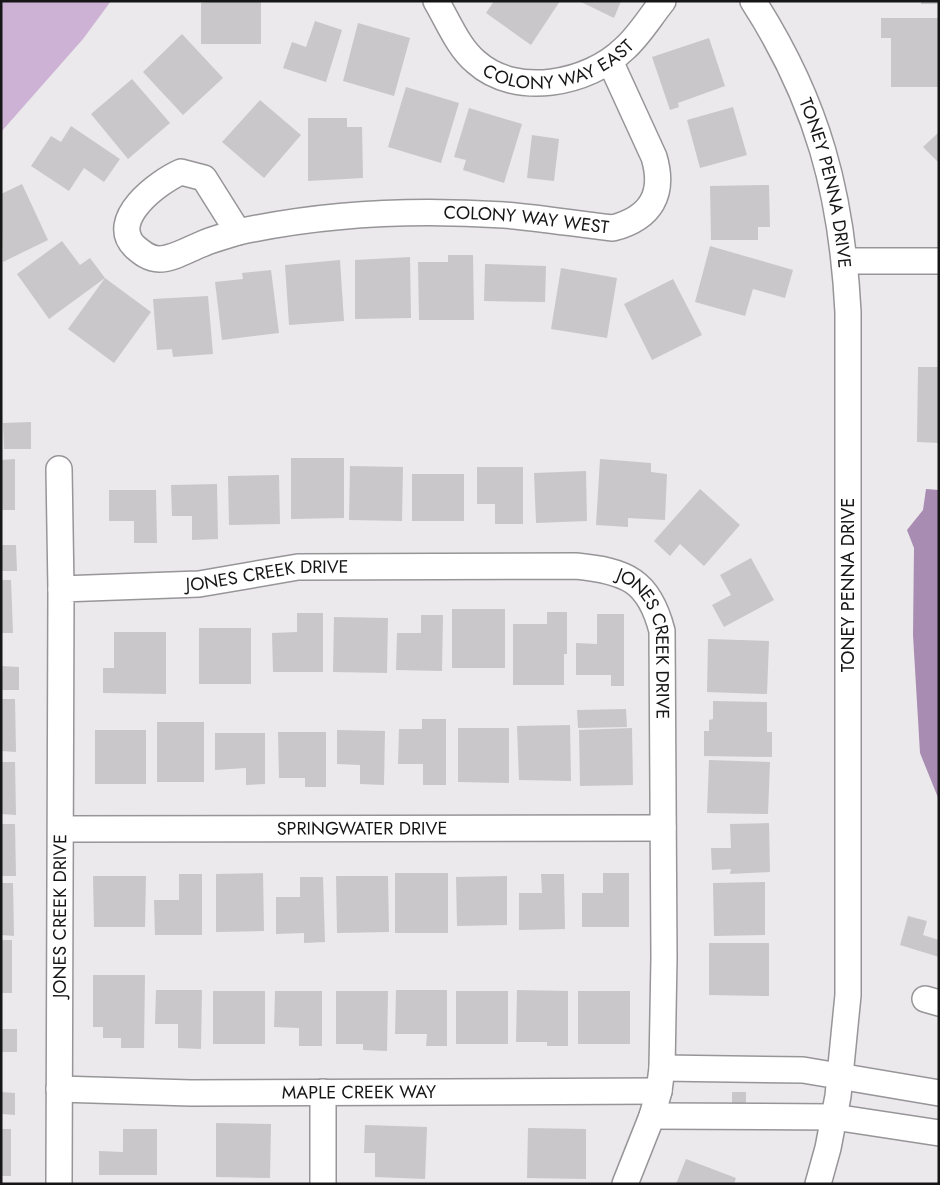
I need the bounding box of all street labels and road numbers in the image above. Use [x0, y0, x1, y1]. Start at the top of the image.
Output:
street label: COLONY WAY EAST [478, 33, 640, 96]
street label: TONEY PENNA DRIVE [793, 94, 858, 269]
street label: COLONY WAY WEST [443, 200, 611, 241]
street label: TONEY PENNA DRIVE [835, 498, 861, 672]
street label: JONES CREEK DRIVE [183, 554, 349, 598]
street label: JONES CREEK DRIVE [611, 561, 676, 719]
street label: SPRINGWATER DRIVE [277, 815, 447, 842]
street label: JONES CREEK DRIVE [47, 834, 73, 1000]
street label: MAPLE CREEK WAY [282, 1079, 437, 1106]

